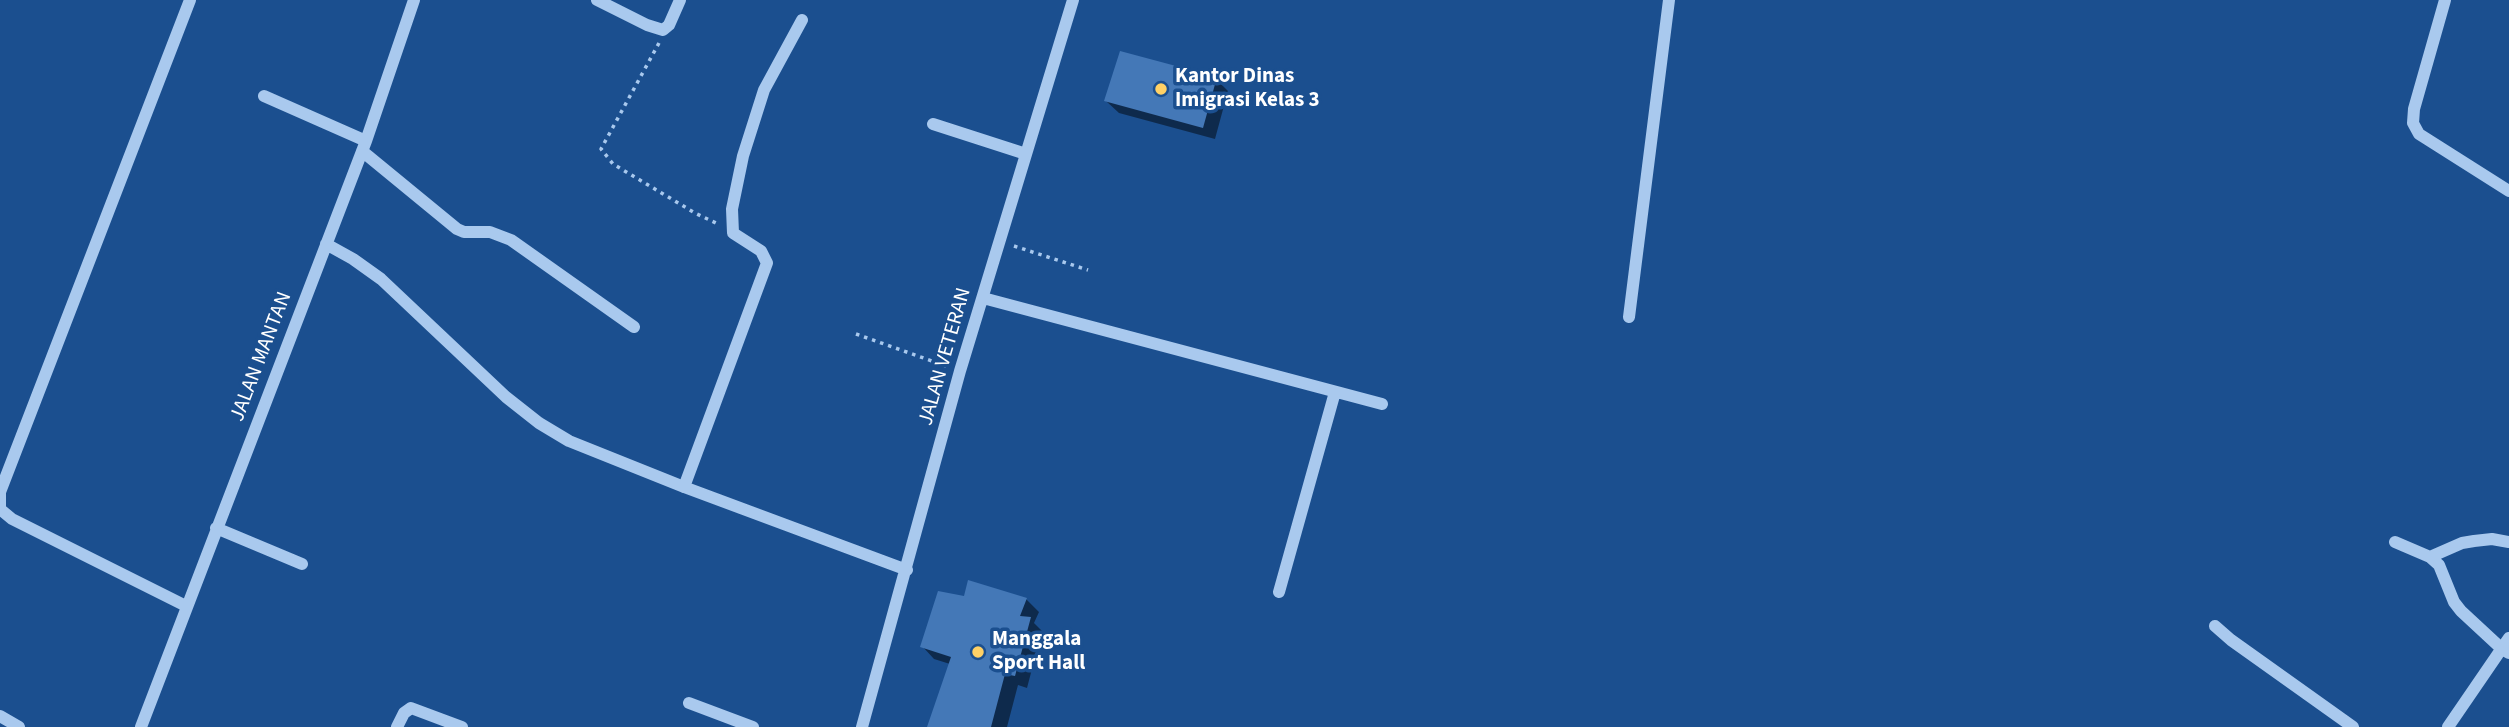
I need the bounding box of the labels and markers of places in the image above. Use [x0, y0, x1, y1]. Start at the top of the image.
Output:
place label: Kantor Dinas Imigrasi Kelas 3 [1175, 64, 1320, 114]
marker: Kantor Dinas Imigrasi Kelas 3 [1153, 81, 1169, 97]
place label: Manggala Sport Hall [992, 627, 1085, 677]
marker: Manggala Sport Hall [970, 644, 986, 660]

